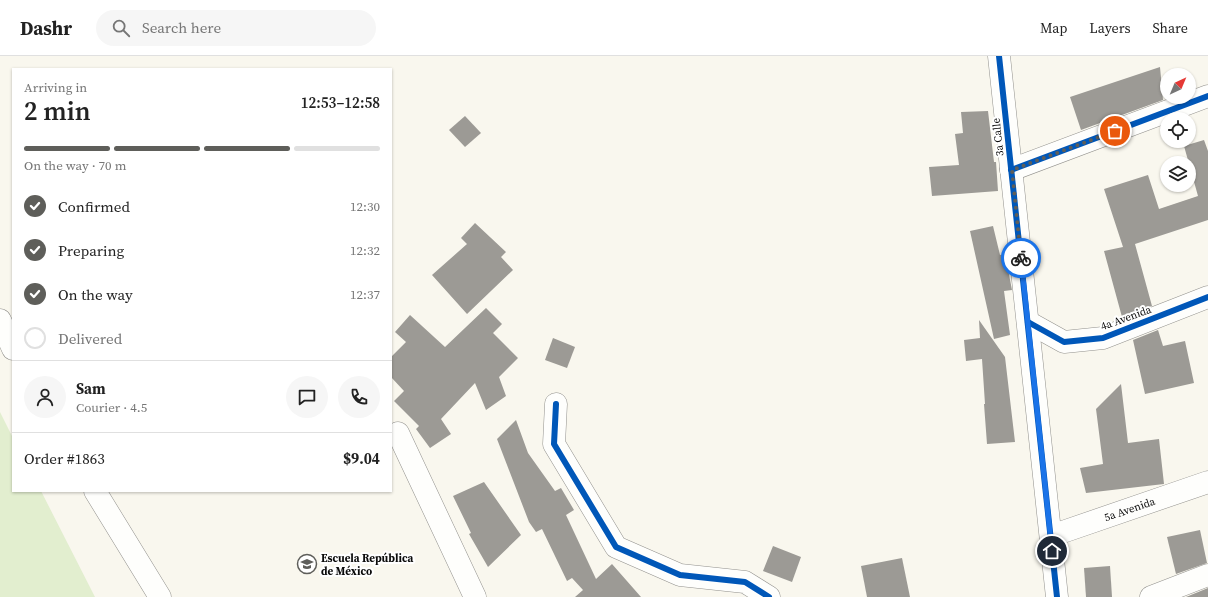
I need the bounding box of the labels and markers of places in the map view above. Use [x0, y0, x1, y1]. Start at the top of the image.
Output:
pin [1098, 114, 1132, 148]
pin [1035, 534, 1069, 568]
place label: Escuela República de México [321, 551, 414, 579]
school or university icon: Escuela República de México [296, 553, 318, 575]

